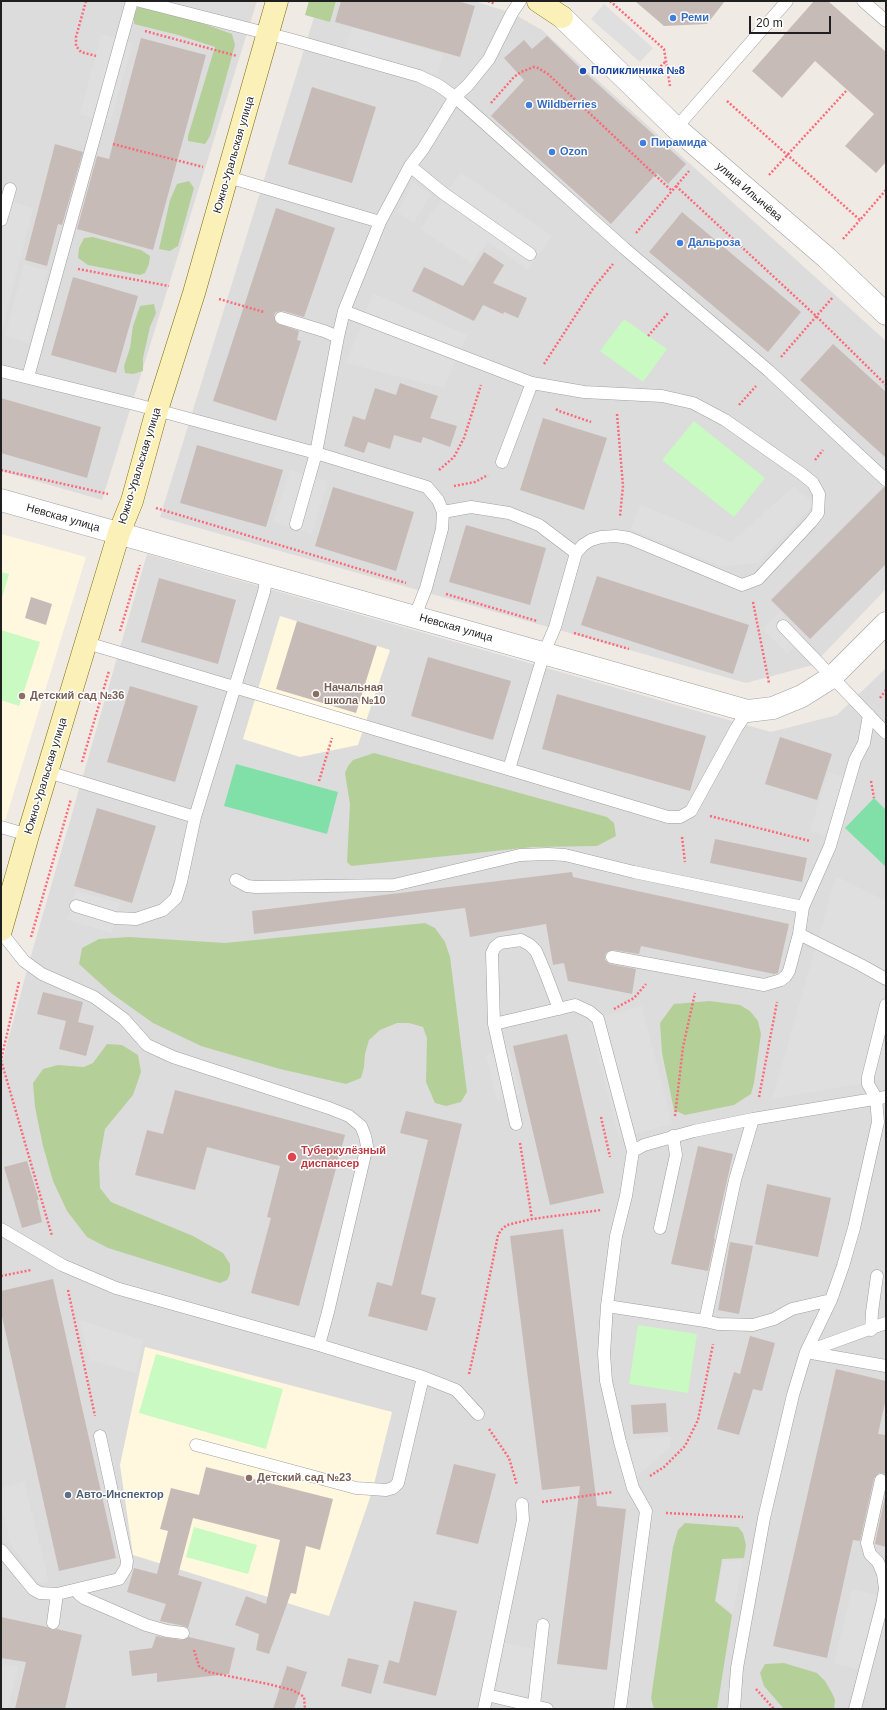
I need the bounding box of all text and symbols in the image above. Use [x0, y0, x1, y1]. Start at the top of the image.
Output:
scale bar [751, 8, 833, 34]
place label: Реми [681, 11, 709, 25]
marker: Реми [668, 13, 678, 23]
text: 20 m [756, 16, 783, 30]
place label: Поликлиника №8 [591, 64, 685, 78]
marker: Поликлиника №8 [578, 66, 588, 76]
street label: Южно-Уральская улица [211, 95, 257, 215]
place label: Wildberries [537, 98, 597, 112]
marker: Wildberries [524, 100, 534, 110]
place label: Пирамида [651, 136, 707, 150]
marker: Пирамида [638, 138, 648, 148]
place label: Ozon [560, 145, 587, 159]
marker: Ozon [547, 147, 557, 157]
street label: улица Ильичёва [713, 160, 785, 224]
place label: Дальроза [688, 236, 740, 250]
marker: Дальроза [675, 238, 685, 248]
street label: Южно-Уральская улица [116, 406, 164, 526]
street label: Невская улица [25, 501, 101, 535]
street label: Невская улица [418, 611, 494, 645]
place label: Начальная школа №10 [324, 681, 386, 707]
place label: Детский сад №36 [30, 689, 124, 703]
marker: Начальная школа №10 [311, 689, 321, 699]
marker: Детский сад №36 [17, 691, 27, 701]
street label: Южно-Уральская улица [22, 716, 70, 836]
place label: Туберкулёзный диспансер [301, 1144, 386, 1170]
marker: Туберкулёзный диспансер [286, 1151, 298, 1163]
place label: Детский сад №23 [257, 1471, 351, 1485]
marker: Детский сад №23 [244, 1473, 254, 1483]
place label: Авто-Инспектор [76, 1488, 164, 1502]
marker: Авто-Инспектор [63, 1490, 73, 1500]

